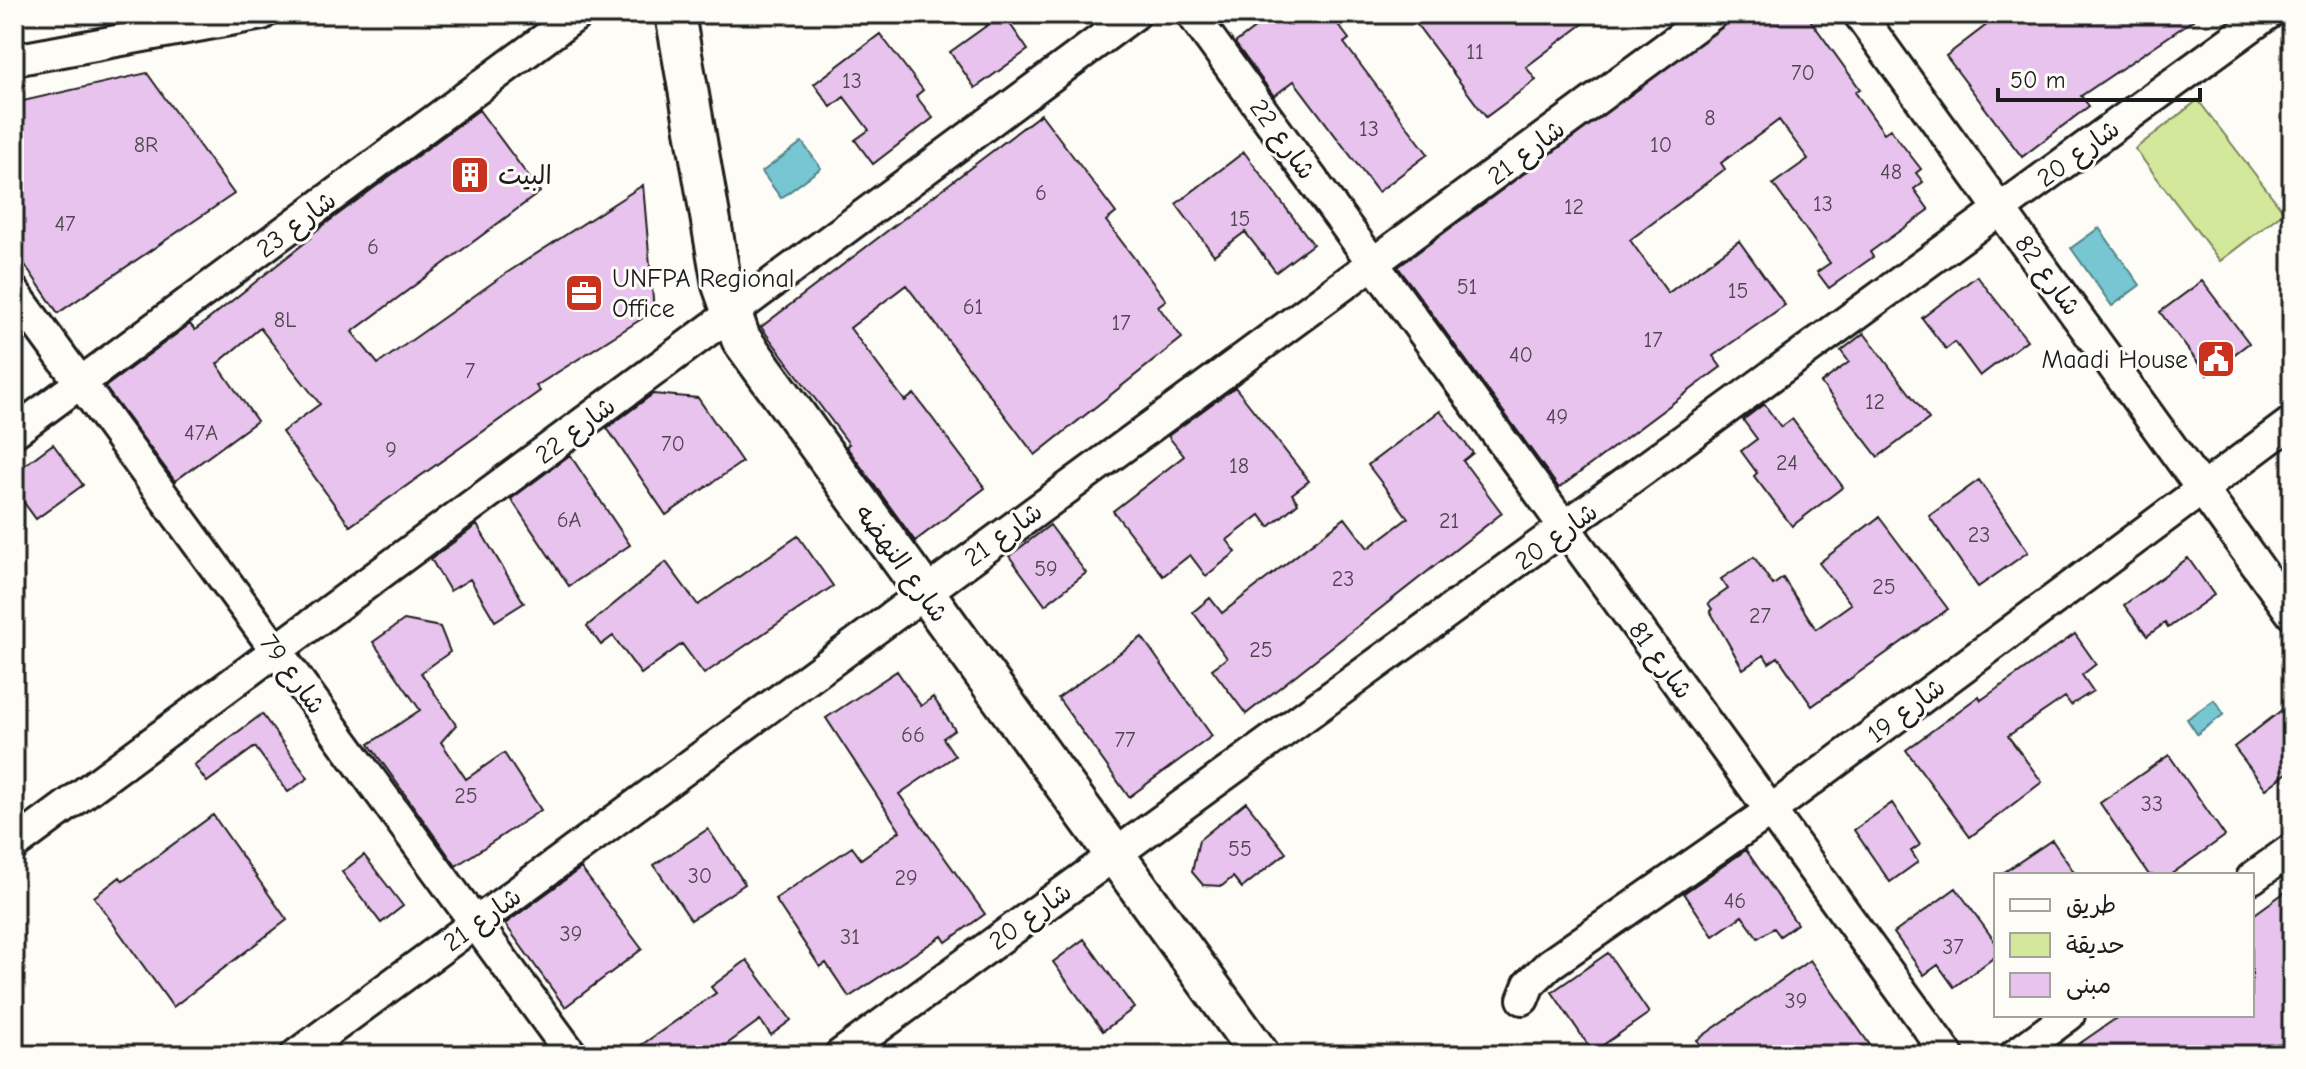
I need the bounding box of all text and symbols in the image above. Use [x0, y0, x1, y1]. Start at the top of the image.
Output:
house number: 11 [1466, 39, 1484, 65]
scale bar [1998, 52, 2200, 102]
house number: 70 [1791, 60, 1815, 86]
text: 50 m [2010, 66, 2066, 94]
house number: 13 [842, 68, 862, 94]
street label: شارع 22 [1241, 93, 1321, 187]
house number: 8 [1704, 105, 1716, 131]
street label: شارع 21 [1482, 114, 1572, 193]
street label: شارع 20 [2032, 114, 2127, 195]
house number: 13 [1359, 116, 1379, 142]
house number: 8R [134, 132, 158, 158]
house number: 10 [1650, 132, 1672, 158]
building icon: البيت [449, 154, 491, 196]
house number: 48 [1880, 159, 1902, 185]
place label: البيت [498, 161, 552, 191]
house number: 6 [1035, 180, 1047, 206]
street label: شارع 23 [251, 185, 343, 266]
house number: 13 [1813, 191, 1833, 217]
house number: 12 [1564, 194, 1584, 220]
house number: 15 [1230, 206, 1250, 232]
house number: 47 [54, 211, 76, 237]
street label: شارع 82 [2006, 230, 2086, 323]
house number: 6 [367, 234, 379, 260]
place label: UNFPA Regional Office [612, 264, 795, 324]
office icon: UNFPA Regional Office [563, 272, 605, 314]
house number: 51 [1457, 274, 1477, 300]
house number: 15 [1728, 278, 1748, 304]
house number: 61 [963, 294, 983, 320]
house number: 8L [274, 307, 296, 333]
house number: 17 [1111, 310, 1131, 336]
house number: 17 [1643, 327, 1663, 353]
public building icon: Maadi House [2195, 338, 2237, 380]
house number: 40 [1509, 342, 1533, 368]
place label: Maadi House [2041, 345, 2188, 375]
house number: 7 [465, 358, 476, 384]
house number: 12 [1865, 389, 1885, 415]
street label: شارع 22 [530, 391, 623, 472]
house number: 49 [1546, 404, 1568, 430]
house number: 47A [184, 420, 218, 446]
house number: 70 [661, 431, 685, 457]
house number: 9 [385, 437, 397, 463]
house number: 24 [1776, 450, 1798, 476]
house number: 18 [1229, 453, 1249, 479]
street label: شارع 21 [959, 497, 1050, 575]
street label: شارع 20 [1510, 497, 1605, 578]
street label: شارع النهضه [847, 499, 954, 629]
house number: 6A [557, 507, 582, 533]
house number: 21 [1439, 508, 1459, 534]
house number: 23 [1968, 522, 1990, 548]
house number: 59 [1034, 556, 1058, 582]
house number: 23 [1332, 566, 1354, 592]
house number: 25 [1872, 574, 1896, 600]
house number: 27 [1749, 603, 1772, 629]
street label: شارع 81 [1620, 616, 1698, 706]
street label: شارع 79 [252, 629, 331, 721]
house number: 25 [1249, 637, 1273, 663]
street label: شارع 19 [1862, 672, 1952, 751]
house number: 66 [901, 722, 925, 748]
house number: 77 [1115, 727, 1136, 753]
house number: 25 [454, 783, 478, 809]
house number: 33 [2141, 791, 2163, 817]
house number: 55 [1228, 836, 1252, 862]
house number: 30 [688, 863, 712, 889]
house number: 29 [894, 865, 918, 891]
legend [1994, 873, 2254, 1017]
street label: شارع 20 [984, 877, 1079, 958]
street label: شارع 21 [438, 882, 529, 960]
house number: 46 [1724, 888, 1746, 914]
text: طريق [2066, 891, 2116, 919]
house number: 39 [560, 921, 582, 947]
house number: 31 [840, 924, 860, 950]
text: حديقة [2066, 931, 2125, 959]
house number: 37 [1942, 934, 1964, 960]
text: مبنى [2066, 971, 2111, 1000]
house number: 39 [1785, 988, 1807, 1014]

